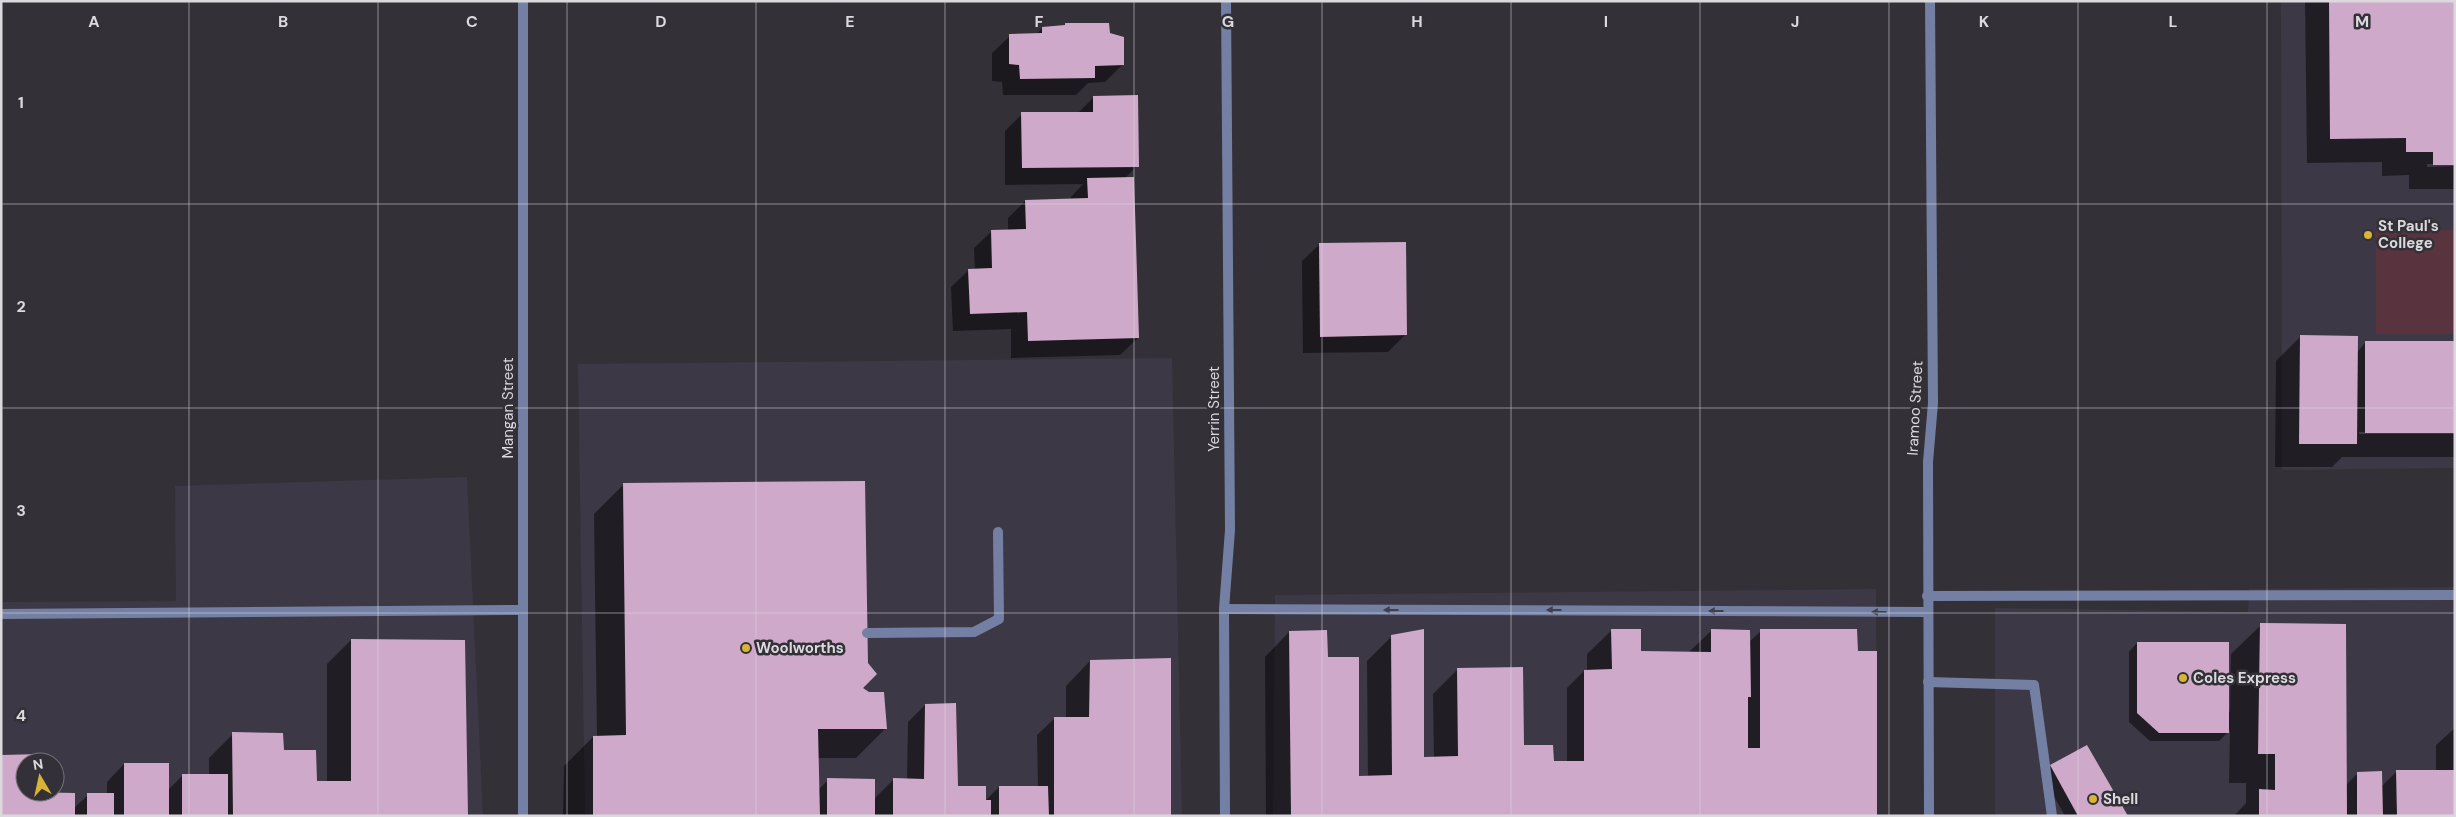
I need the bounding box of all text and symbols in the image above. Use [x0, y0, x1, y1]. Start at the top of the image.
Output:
text: A [88, 11, 100, 32]
text: B [278, 11, 288, 32]
text: C [466, 11, 478, 32]
text: D [655, 11, 667, 32]
text: E [845, 11, 855, 32]
text: F [1035, 11, 1044, 32]
text: G [1222, 11, 1234, 32]
text: H [1411, 11, 1423, 32]
text: I [1604, 11, 1608, 32]
text: J [1791, 11, 1799, 32]
text: K [1979, 11, 1990, 32]
text: L [2169, 11, 2178, 32]
text: M [2355, 11, 2369, 32]
text: 1 [18, 92, 24, 113]
place label: St Paul's College [2378, 216, 2439, 253]
marker: St Paul's College [2362, 229, 2374, 241]
text: 2 [16, 296, 26, 317]
street label: Mangan Street [498, 357, 518, 459]
street label: Iramoo Street [1903, 360, 1927, 456]
street label: Yerrin Street [1204, 366, 1224, 452]
text: 3 [16, 500, 26, 521]
one-way arrow [1383, 605, 1399, 613]
one-way arrow [1545, 606, 1561, 614]
one-way arrow [1708, 607, 1724, 615]
one-way arrow [1870, 608, 1886, 616]
place label: Woolworths [756, 638, 844, 658]
marker: Woolworths [740, 642, 752, 654]
place label: Coles Express [2193, 668, 2296, 688]
marker: Coles Express [2177, 672, 2189, 684]
text: 4 [16, 705, 26, 726]
north arrow [15, 752, 65, 802]
text: N [32, 754, 44, 774]
place label: Shell [2103, 789, 2138, 809]
marker: Shell [2087, 793, 2099, 805]

